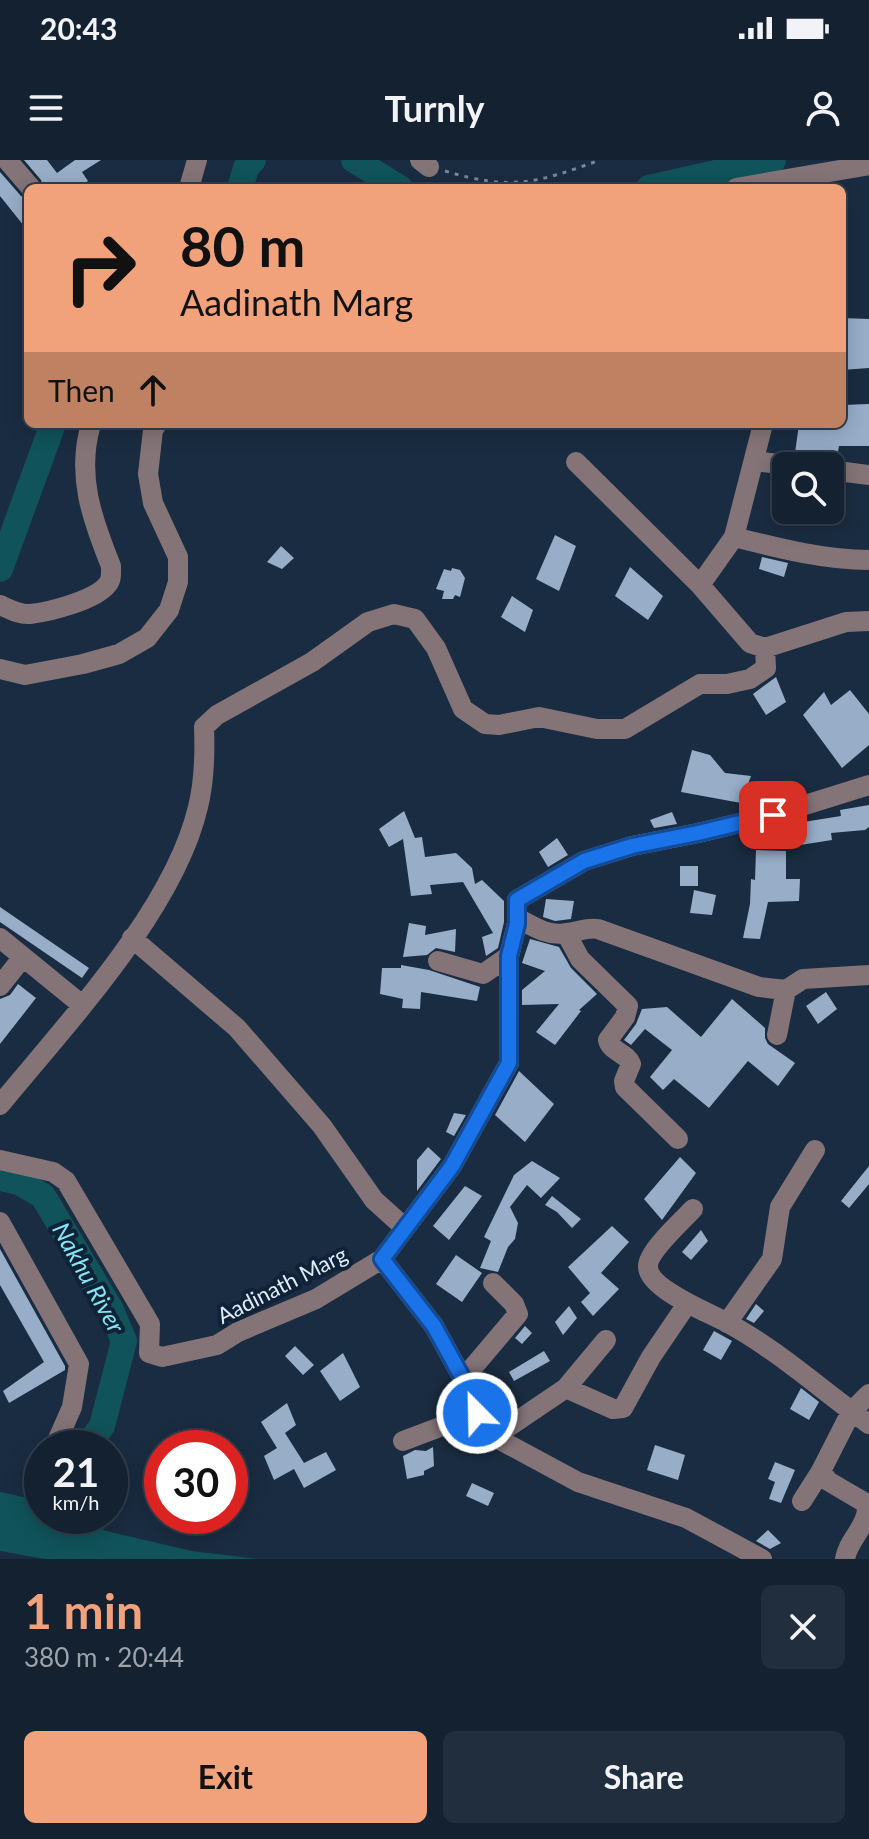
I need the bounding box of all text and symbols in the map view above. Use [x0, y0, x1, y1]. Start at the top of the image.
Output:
text: 20:43 [40, 10, 117, 46]
icon: menu [24, 86, 68, 130]
text: Turnly [384, 86, 485, 130]
icon: person [801, 86, 845, 130]
text: 80 m [180, 212, 305, 279]
icon: right [48, 216, 152, 320]
text: Aadinath Marg [180, 280, 413, 324]
icon: ahead [131, 368, 175, 412]
text: Then [48, 372, 115, 408]
map controls [772, 452, 844, 524]
button: search [772, 452, 844, 524]
pin [739, 781, 807, 849]
icon: arrive [751, 793, 795, 837]
water label: Nakhu River [47, 1217, 132, 1338]
street label: Aadinath Marg [212, 1240, 351, 1329]
position arrow [435, 1371, 519, 1455]
speed limit sign: 30 [144, 1430, 248, 1534]
text: 21 [53, 1448, 99, 1496]
text: km/h [53, 1490, 99, 1514]
text: 1 min [24, 1582, 143, 1639]
button: close [761, 1585, 845, 1669]
text: 380 m · 20:44 [24, 1641, 184, 1673]
button: Exit [24, 1731, 427, 1823]
button: Share [443, 1731, 845, 1823]

